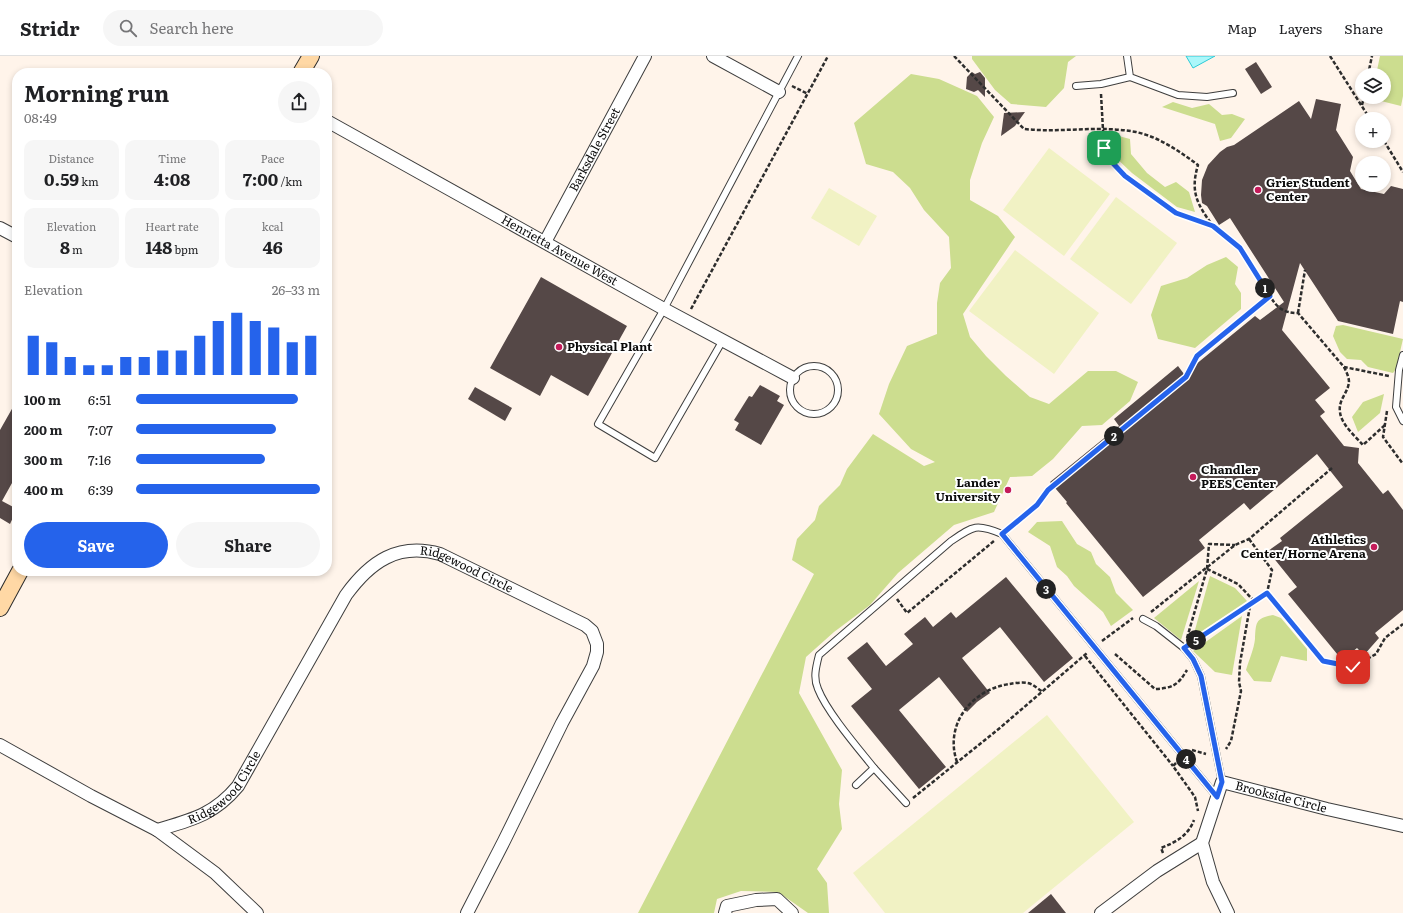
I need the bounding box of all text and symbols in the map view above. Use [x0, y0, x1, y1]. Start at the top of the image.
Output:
search box [103, 10, 383, 46]
text: Stridr [20, 14, 79, 42]
text: Search here [149, 16, 234, 39]
icon: search [117, 17, 139, 39]
text: Map [1227, 18, 1257, 38]
text: Layers [1279, 18, 1322, 38]
text: Share [1344, 18, 1383, 38]
map controls [1355, 68, 1391, 192]
button: layers [1355, 68, 1391, 104]
text: Morning run [24, 76, 169, 109]
button: share [278, 81, 320, 123]
street label: Barksdale Street [564, 104, 624, 194]
text: 08:49 [24, 108, 57, 127]
button: + [1355, 112, 1391, 148]
pin [1087, 131, 1121, 165]
icon: arrive [1093, 137, 1115, 159]
text: Distance [49, 150, 94, 166]
text: Time [158, 150, 186, 166]
text: Pace [261, 150, 284, 166]
button: − [1355, 156, 1391, 192]
text: 0.59 [44, 166, 79, 191]
text: 4:08 [154, 166, 190, 191]
text: 7:00 [243, 166, 278, 191]
text: km [79, 173, 99, 189]
text: /km [278, 173, 303, 189]
place label: Grier Student Center [1266, 173, 1351, 205]
marker: Grier Student Center [1253, 185, 1263, 195]
street label: Henrietta Avenue West [498, 210, 621, 290]
text: Elevation [46, 218, 96, 234]
text: Heart rate [145, 218, 199, 234]
text: kcal [262, 218, 284, 234]
text: 8 [60, 234, 70, 259]
text: 148 [146, 234, 172, 259]
text: 46 [263, 234, 283, 259]
text: m [70, 241, 83, 257]
text: bpm [172, 241, 198, 257]
pin: 1 [1255, 278, 1275, 298]
text: Elevation [24, 280, 83, 299]
text: 26–33 m [272, 280, 320, 299]
text: 1 [1263, 280, 1267, 296]
place label: Physical Plant [567, 337, 653, 355]
marker: Physical Plant [554, 342, 564, 352]
text: 100 m [24, 390, 61, 409]
text: 6:51 [88, 390, 111, 409]
text: 200 m [24, 420, 63, 439]
text: 7:07 [88, 420, 113, 439]
pin: 2 [1104, 426, 1124, 446]
text: 2 [1111, 428, 1117, 444]
text: 300 m [24, 450, 63, 469]
text: 7:16 [88, 450, 111, 469]
place label: Chandler PEES Center [1201, 460, 1276, 492]
marker: Chandler PEES Center [1188, 472, 1198, 482]
place label: Lander University [936, 473, 1001, 505]
text: 400 m [24, 480, 63, 499]
text: 6:39 [88, 480, 113, 499]
marker: Lander University [1003, 485, 1013, 495]
button: Save [24, 522, 168, 568]
button: Share [176, 522, 320, 568]
place label: Athletics Center/Horne Arena [1241, 530, 1366, 562]
street label: Ridgewood Circle [419, 541, 517, 597]
marker: Athletics Center/Horne Arena [1369, 542, 1379, 552]
pin: 3 [1036, 579, 1056, 599]
text: 3 [1043, 581, 1049, 597]
pin: 5 [1186, 630, 1206, 650]
text: 5 [1193, 632, 1199, 648]
pin [1336, 650, 1370, 684]
icon: check [1342, 656, 1364, 678]
street label: Ridgewood Circle [185, 747, 264, 828]
pin: 4 [1176, 749, 1196, 769]
text: 4 [1183, 751, 1189, 767]
street label: Brookside Circle [1233, 776, 1329, 817]

